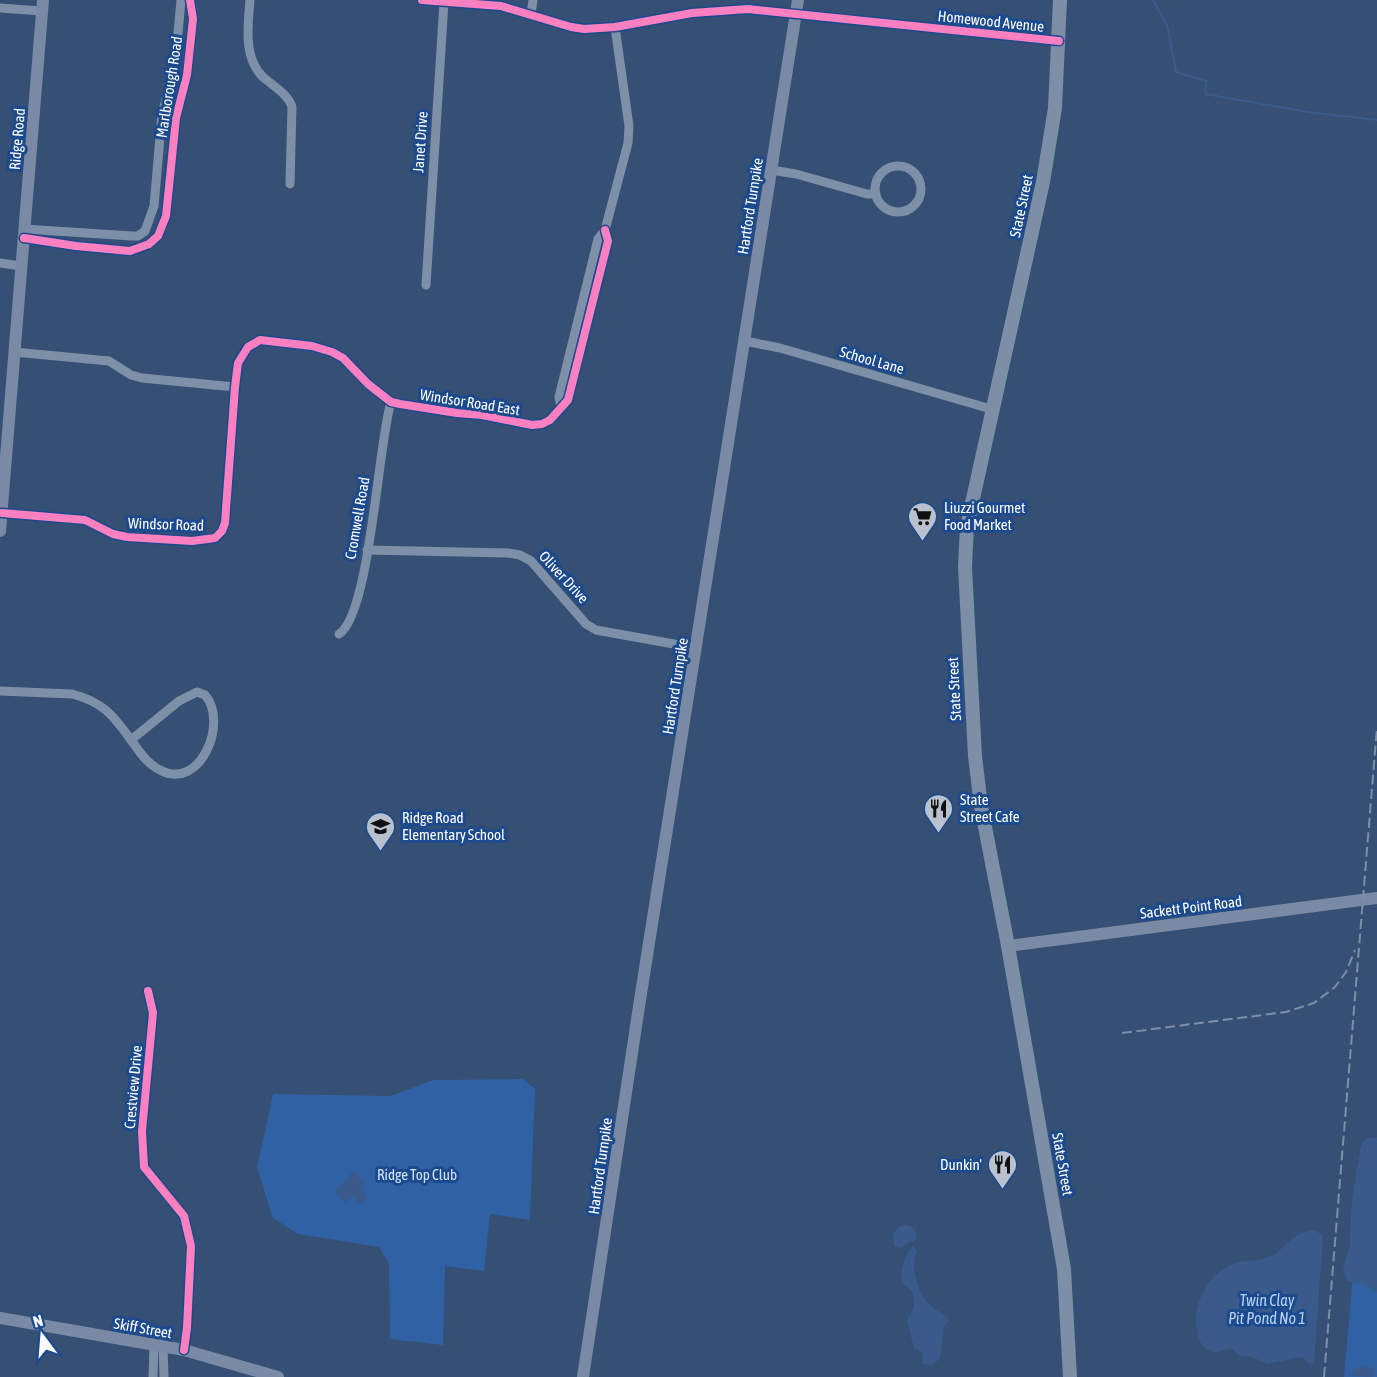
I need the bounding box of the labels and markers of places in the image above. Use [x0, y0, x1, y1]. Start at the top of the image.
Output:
place label: Liuzzi Gourmet Food Market [944, 499, 1025, 533]
supermarket icon: Liuzzi Gourmet Food Market [907, 500, 939, 542]
place label: State Street Cafe [960, 791, 1020, 825]
restaurant icon: State Street Cafe [923, 792, 955, 834]
place label: Ridge Road Elementary School [402, 809, 505, 843]
school or university icon: Ridge Road Elementary School [365, 810, 397, 852]
restaurant icon: Dunkin' [987, 1148, 1019, 1190]
place label: Dunkin' [940, 1156, 982, 1173]

